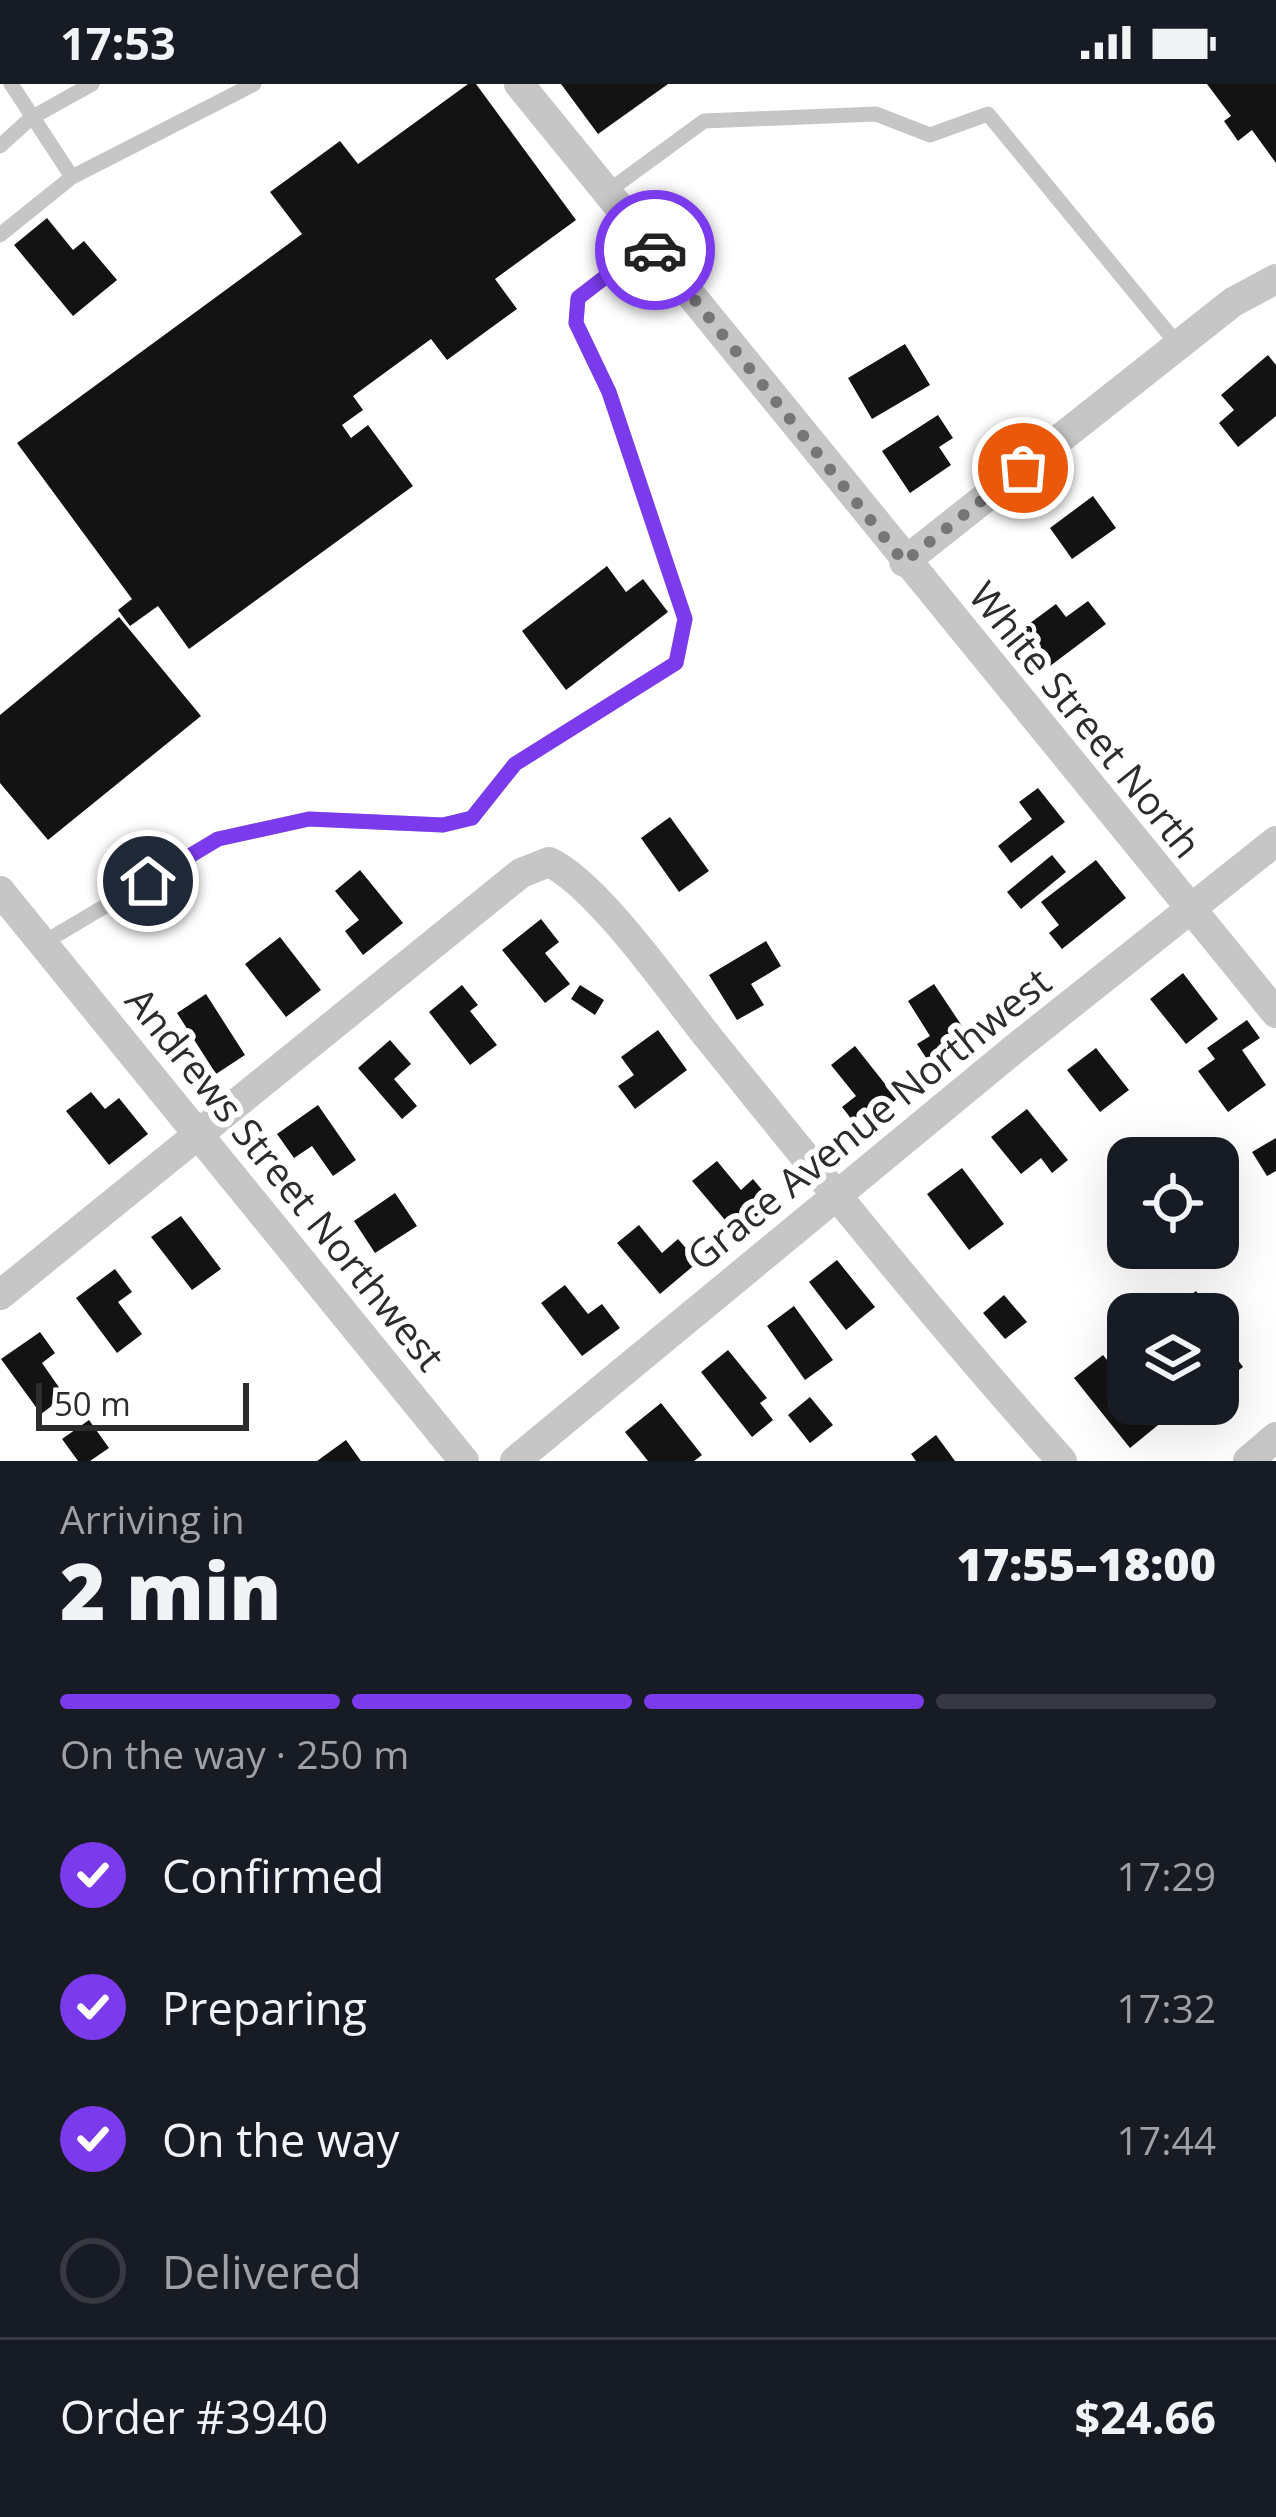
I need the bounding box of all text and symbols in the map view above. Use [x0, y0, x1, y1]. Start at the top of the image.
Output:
text: 17:53 [60, 12, 176, 73]
courier [595, 190, 715, 310]
icon: car [622, 217, 688, 283]
pin [972, 417, 1074, 519]
icon: bag [990, 435, 1056, 501]
street label: White Street North [958, 570, 1214, 868]
pin [97, 830, 199, 932]
icon: home [115, 848, 181, 914]
street label: Grace Avenue Northwest [675, 954, 1061, 1281]
street label: Andrews Street Northwest [115, 975, 458, 1381]
map controls [1107, 1137, 1239, 1425]
button: locate [1107, 1137, 1239, 1269]
button: layers [1107, 1293, 1239, 1425]
scale bar [36, 1377, 249, 1430]
text: 50 m [54, 1381, 131, 1426]
text: Arriving in [60, 1492, 245, 1545]
text: 17:55–18:00 [957, 1533, 1216, 1594]
text: 2 min [60, 1537, 282, 1643]
text: On the way · 250 m [60, 1727, 409, 1780]
icon: check [60, 1842, 126, 1908]
text: Confirmed [162, 1845, 384, 1906]
text: 17:29 [1117, 1849, 1216, 1902]
icon: check [60, 1974, 126, 2040]
text: Preparing [162, 1977, 367, 2038]
text: 17:32 [1117, 1981, 1216, 2034]
icon: check [60, 2106, 126, 2172]
text: On the way [162, 2109, 399, 2170]
text: 17:44 [1117, 2113, 1216, 2166]
text: Delivered [162, 2241, 362, 2302]
text: Order #3940 [60, 2386, 328, 2447]
text: $24.66 [1075, 2386, 1216, 2447]

